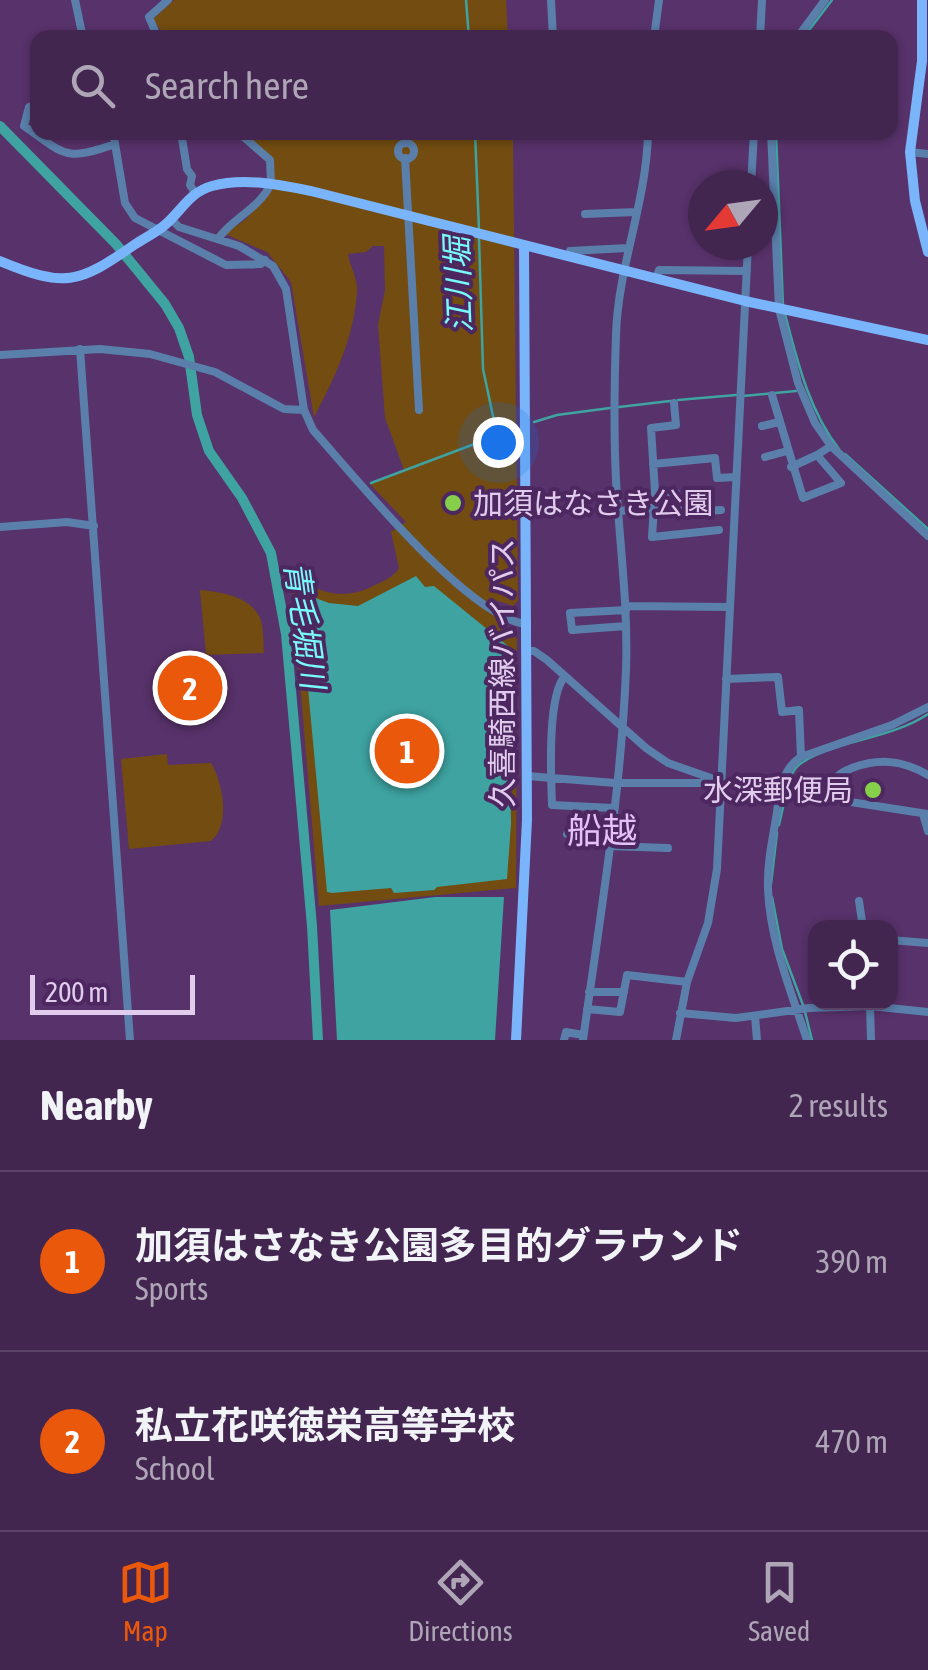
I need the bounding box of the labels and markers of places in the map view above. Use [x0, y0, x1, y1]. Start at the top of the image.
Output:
place label: 加須はなさき公園 [473, 486, 713, 520]
marker: 加須はなさき公園 [442, 492, 464, 514]
pin: 2 [158, 650, 222, 726]
pin: 1 [374, 714, 440, 788]
place label: 水深郵便局 [703, 773, 853, 807]
marker: 水深郵便局 [862, 779, 884, 801]

